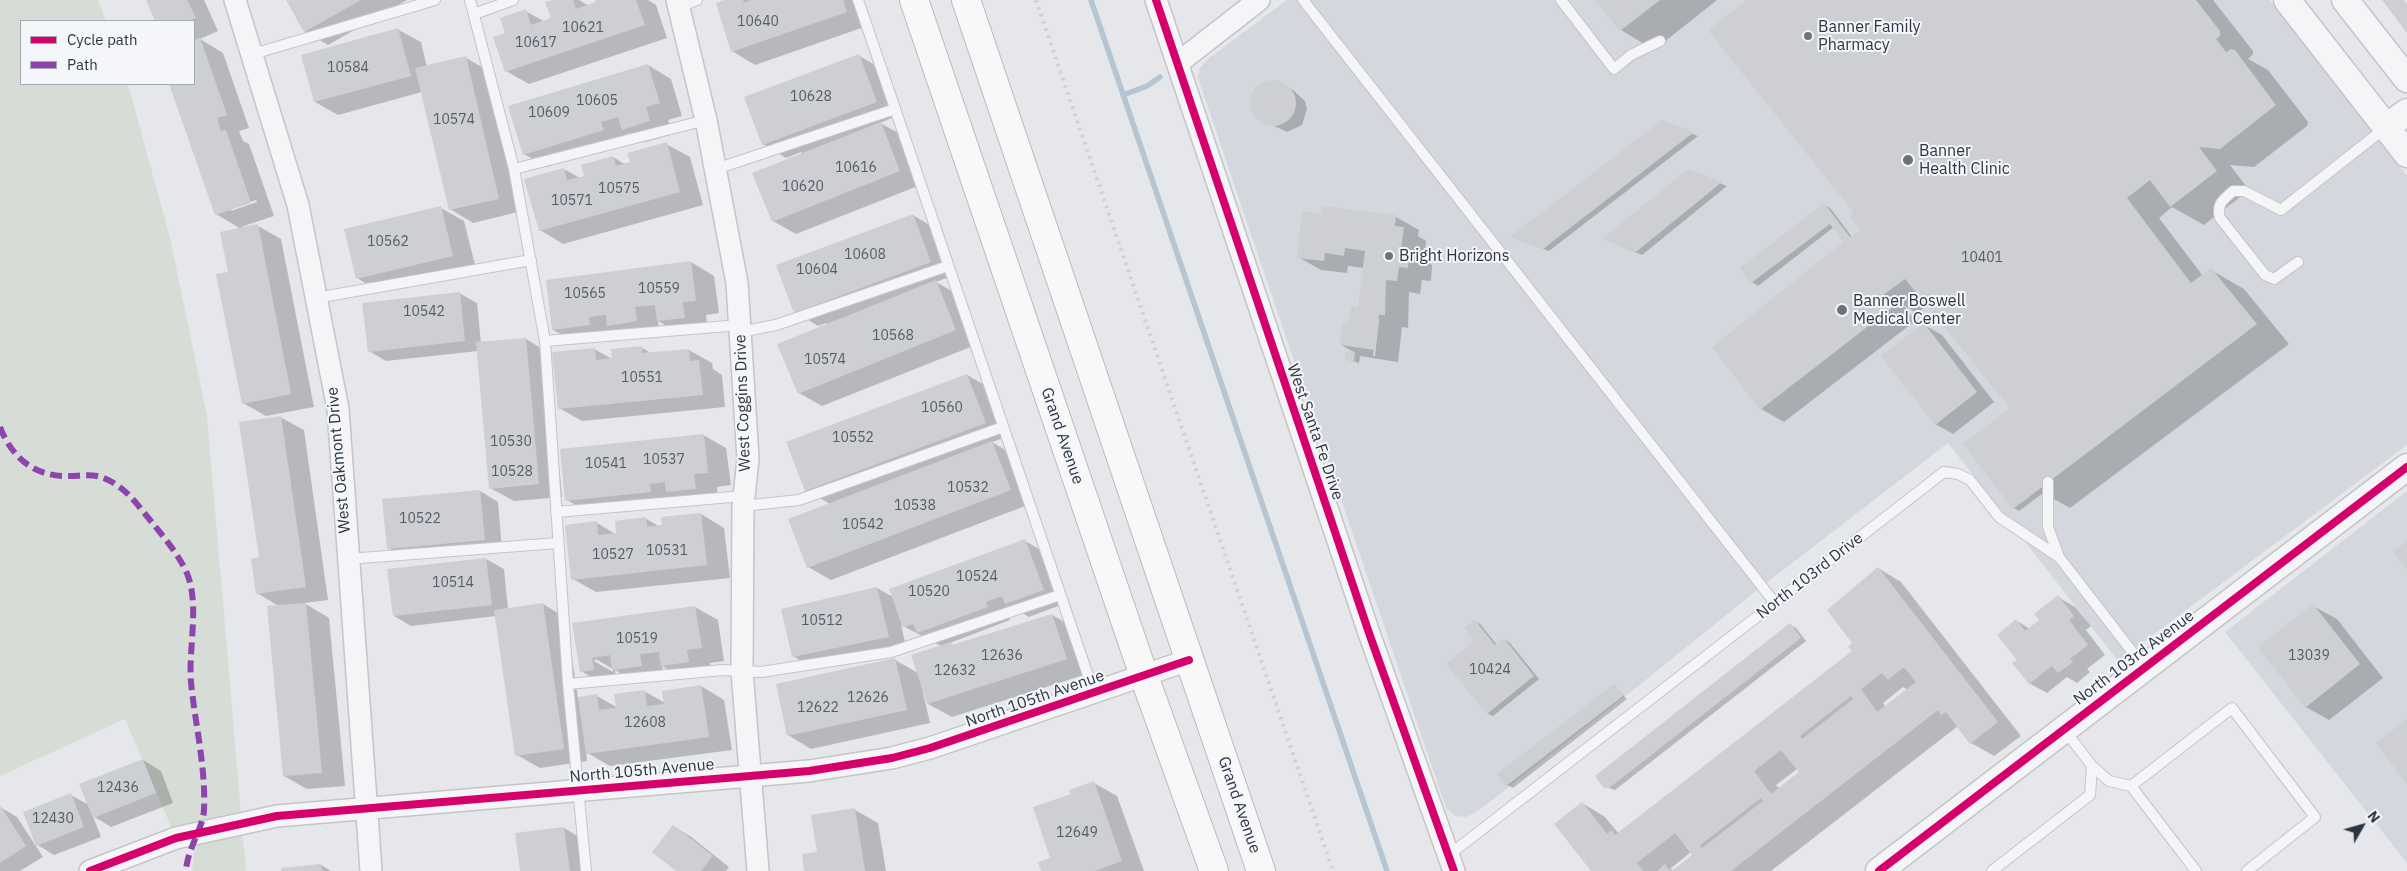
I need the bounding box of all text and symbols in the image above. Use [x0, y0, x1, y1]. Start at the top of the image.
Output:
house number: 10640 [737, 14, 779, 30]
place label: Banner Family Pharmacy [1818, 17, 1921, 55]
legend [20, 20, 195, 85]
house number: 10621 [562, 20, 604, 36]
text: Cycle path [67, 30, 138, 49]
marker: Banner Family Pharmacy [1802, 30, 1814, 42]
house number: 10617 [515, 35, 557, 51]
text: Path [67, 55, 98, 74]
house number: 10584 [327, 60, 369, 76]
house number: 10628 [790, 89, 832, 105]
house number: 10605 [576, 93, 618, 109]
house number: 10609 [528, 105, 570, 121]
house number: 10574 [433, 112, 475, 128]
place label: Banner Health Clinic [1919, 141, 2010, 179]
marker: Banner Health Clinic [1901, 153, 1915, 167]
house number: 10616 [835, 160, 877, 176]
house number: 10620 [782, 179, 824, 195]
house number: 10575 [598, 181, 640, 197]
house number: 10571 [551, 193, 593, 209]
house number: 10562 [367, 234, 409, 250]
place label: Bright Horizons [1399, 246, 1509, 266]
house number: 10608 [844, 247, 886, 263]
marker: Bright Horizons [1383, 250, 1395, 262]
house number: 10401 [1961, 250, 2003, 266]
house number: 10604 [796, 262, 838, 278]
house number: 10559 [638, 281, 680, 297]
house number: 10565 [564, 286, 606, 302]
place label: Banner Boswell Medical Center [1853, 291, 1965, 329]
marker: Banner Boswell Medical Center [1835, 303, 1849, 317]
house number: 10542 [403, 304, 445, 320]
house number: 10568 [872, 328, 914, 344]
street label: West Coggins Drive [731, 334, 755, 472]
house number: 10574 [804, 352, 846, 368]
street label: West Santa Fe Drive [1283, 361, 1347, 503]
house number: 10551 [621, 370, 663, 386]
street label: Grand Avenue [1036, 385, 1088, 487]
street label: West Oakmont Drive [323, 386, 355, 534]
house number: 10560 [921, 400, 963, 416]
house number: 10552 [832, 430, 874, 446]
house number: 10530 [490, 434, 532, 450]
house number: 10537 [643, 452, 685, 468]
house number: 10541 [585, 456, 627, 472]
house number: 10528 [491, 464, 533, 480]
house number: 10532 [947, 480, 989, 496]
house number: 10538 [894, 498, 936, 514]
house number: 10522 [399, 511, 441, 527]
house number: 10542 [842, 517, 884, 533]
street label: North 103rd Drive [1753, 529, 1867, 623]
house number: 10531 [646, 543, 688, 559]
house number: 10527 [592, 547, 634, 563]
house number: 10524 [956, 569, 998, 585]
house number: 10514 [432, 575, 474, 591]
house number: 10520 [908, 584, 950, 600]
street label: North 103rd Avenue [2070, 606, 2198, 710]
house number: 10512 [801, 613, 843, 629]
house number: 10519 [616, 631, 658, 647]
house number: 12636 [981, 648, 1023, 664]
house number: 13039 [2288, 648, 2330, 664]
house number: 10424 [1469, 662, 1511, 678]
house number: 12632 [934, 663, 976, 679]
street label: North 105th Avenue [963, 666, 1107, 732]
house number: 12626 [847, 690, 889, 706]
house number: 12622 [797, 700, 839, 716]
house number: 12608 [624, 715, 666, 731]
street label: Grand Avenue [1213, 754, 1265, 856]
street label: North 105th Avenue [569, 755, 715, 787]
house number: 12436 [97, 780, 139, 796]
north arrow [2337, 801, 2387, 851]
text: N [2364, 807, 2384, 826]
house number: 12430 [32, 811, 74, 827]
house number: 12649 [1056, 825, 1098, 841]

